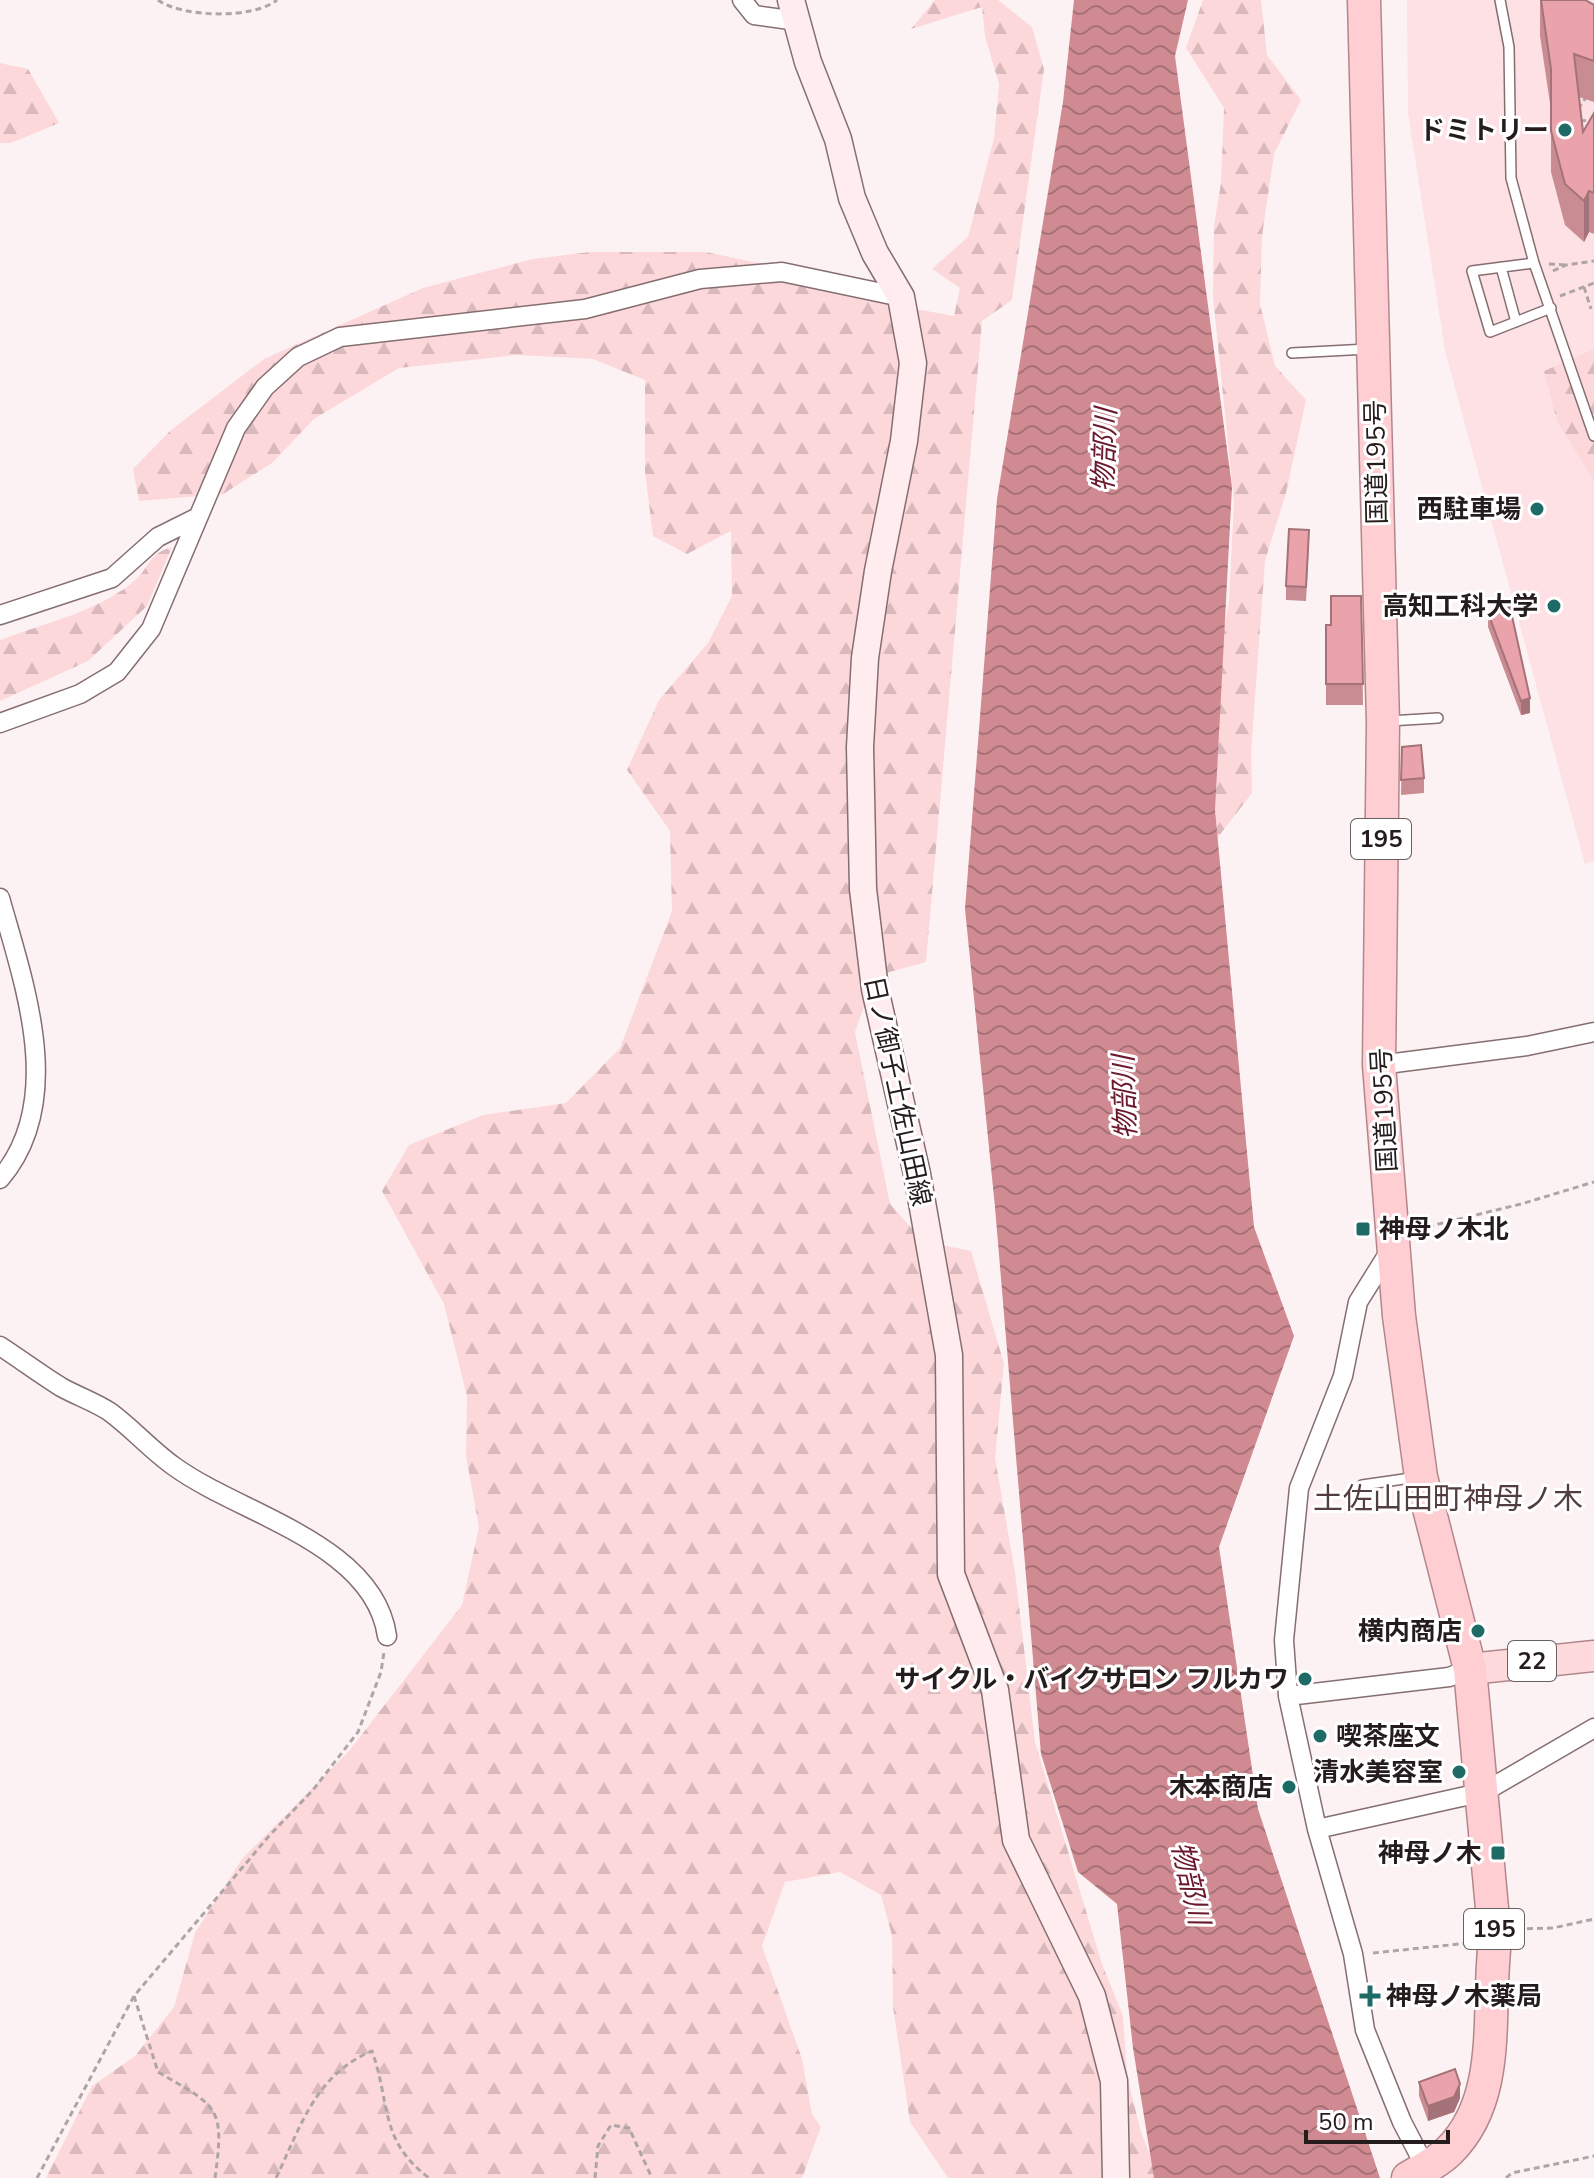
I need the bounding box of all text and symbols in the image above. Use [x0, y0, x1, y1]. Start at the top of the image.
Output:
place label: ドミトリー [1419, 113, 1549, 148]
marker: ドミトリー [1556, 121, 1574, 139]
street label: 国道195号 [1358, 399, 1395, 525]
water label: 物部川 [1085, 404, 1126, 493]
place label: 西駐車場 [1417, 492, 1521, 527]
marker: 西駐車場 [1528, 500, 1546, 518]
place label: 高知工科大学 [1382, 589, 1538, 624]
marker: 高知工科大学 [1545, 597, 1563, 615]
road number: 195 [1351, 819, 1411, 859]
street label: 日ノ御子土佐山田線 [856, 973, 939, 1209]
street label: 国道195号 [1364, 1047, 1405, 1173]
water label: 物部川 [1104, 1051, 1145, 1140]
place label: 神母ノ木北 [1379, 1212, 1509, 1247]
marker: 神母ノ木北 [1354, 1220, 1372, 1238]
district label: 土佐山田町神母ノ木 [1313, 1479, 1583, 1520]
place label: 横内商店 [1358, 1614, 1462, 1649]
marker: 横内商店 [1469, 1622, 1487, 1640]
road number: 22 [1508, 1641, 1556, 1681]
place label: サイクル・バイクサロン フルカワ [895, 1662, 1289, 1697]
marker: サイクル・バイクサロン フルカワ [1296, 1670, 1314, 1688]
place label: 喫茶座文 [1336, 1719, 1440, 1754]
marker: 喫茶座文 [1311, 1727, 1329, 1745]
place label: 清水美容室 [1313, 1755, 1443, 1790]
marker: 清水美容室 [1450, 1763, 1468, 1781]
place label: 木本商店 [1169, 1770, 1273, 1805]
marker: 木本商店 [1280, 1778, 1298, 1796]
place label: 神母ノ木 [1378, 1836, 1482, 1871]
water label: 物部川 [1162, 1838, 1219, 1931]
marker: 神母ノ木 [1489, 1844, 1507, 1862]
road number: 195 [1464, 1909, 1524, 1949]
place label: 神母ノ木薬局 [1386, 1979, 1542, 2014]
marker: 神母ノ木薬局 [1361, 1987, 1379, 2005]
scale bar [1306, 2094, 1448, 2144]
text: 50 m [1318, 2106, 1374, 2138]

